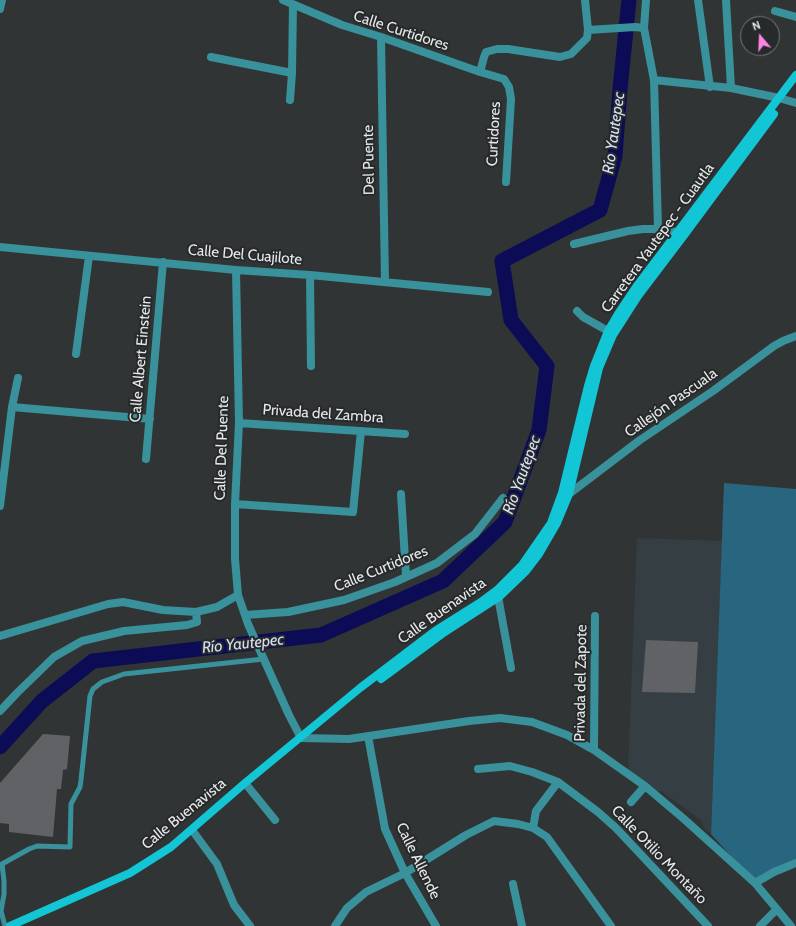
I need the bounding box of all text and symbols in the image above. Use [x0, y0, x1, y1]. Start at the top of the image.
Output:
street label: Calle Curtidores [351, 7, 451, 55]
north arrow [740, 16, 780, 56]
text: N [750, 18, 762, 33]
water label: Río Yautepec [599, 91, 629, 175]
street label: Curtidores [483, 101, 505, 167]
street label: Del Puente [359, 125, 379, 195]
street label: Carretera Yautepec - Cuautla [598, 160, 718, 316]
street label: Calle Del Cuajilote [187, 241, 303, 269]
street label: Calle Albert Einstein [127, 295, 155, 423]
street label: Callejón Pascuala [621, 364, 721, 442]
street label: Calle Del Puente [211, 395, 233, 501]
street label: Privada del Zambra [262, 401, 384, 427]
water label: Río Yautepec [499, 433, 545, 517]
street label: Calle Curtidores [332, 542, 430, 596]
street label: Calle Buenavista [395, 574, 489, 648]
street label: Privada del Zapote [571, 624, 591, 742]
water label: Río Yautepec [201, 630, 285, 658]
street label: Calle Buenavista [138, 775, 230, 853]
street label: Calle Otilio Montaño [607, 802, 711, 908]
street label: Calle Allende [392, 820, 444, 902]

